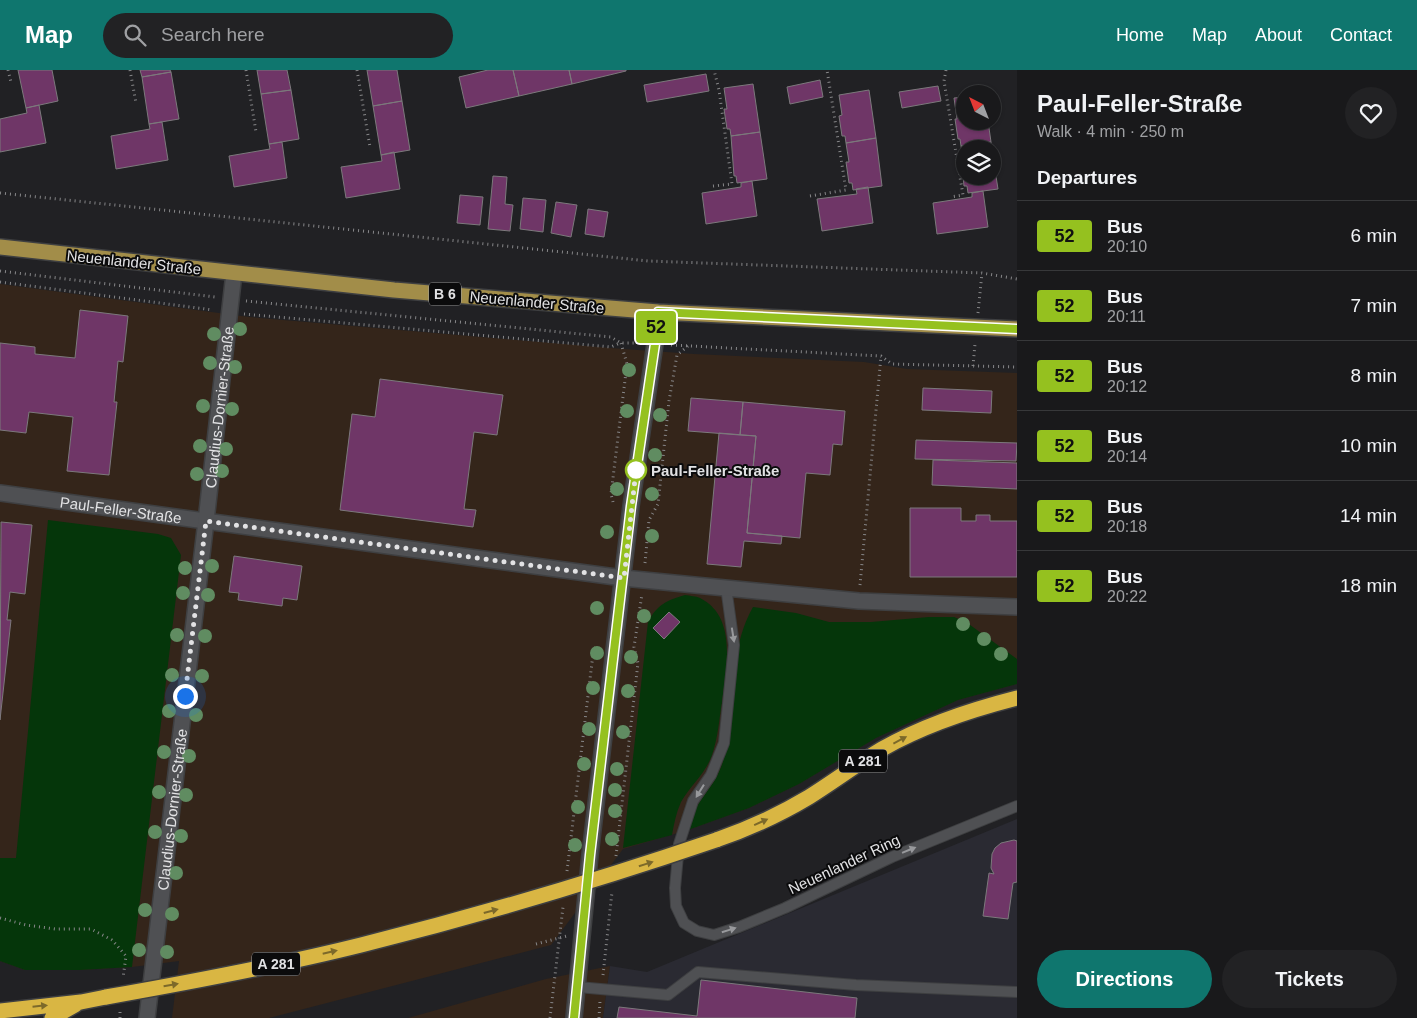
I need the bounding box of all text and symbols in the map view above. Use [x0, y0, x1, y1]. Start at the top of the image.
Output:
search box [103, 13, 453, 58]
text: Map [25, 21, 73, 48]
icon: search [121, 21, 149, 49]
text: Search here [161, 24, 265, 45]
text: Home [1116, 25, 1164, 45]
text: Map [1192, 25, 1227, 45]
text: About [1255, 25, 1302, 45]
text: Contact [1330, 25, 1392, 45]
north arrow [956, 85, 1001, 130]
map controls [956, 85, 1001, 185]
button: heart [1345, 87, 1397, 139]
text: Paul-Feller-Straße [1037, 90, 1242, 117]
text: Walk · 4 min · 250 m [1037, 123, 1184, 140]
button: layers [956, 140, 1001, 185]
text: Departures [1037, 167, 1137, 188]
text: Bus [1107, 216, 1143, 237]
text: 6 min [1351, 225, 1397, 246]
text: 52 [1054, 226, 1075, 246]
text: 20:10 [1107, 238, 1147, 255]
street label: Neuenlander Straße [66, 246, 202, 278]
road number: B 6 [429, 282, 461, 305]
text: Bus [1107, 286, 1143, 307]
street label: Neuenlander Straße [469, 288, 605, 316]
text: 7 min [1351, 295, 1397, 316]
text: 52 [1054, 296, 1075, 316]
text: 20:11 [1107, 308, 1146, 325]
line badge: 52 [634, 311, 678, 343]
text: 52 [646, 317, 666, 337]
street label: Claudius-Dornier-Straße [201, 325, 236, 489]
text: Bus [1107, 356, 1143, 377]
text: 8 min [1351, 365, 1397, 386]
text: 52 [1054, 366, 1075, 386]
text: 20:12 [1107, 378, 1147, 395]
text: Bus [1107, 426, 1143, 447]
text: 10 min [1340, 435, 1397, 456]
text: 52 [1054, 436, 1075, 456]
text: 20:14 [1107, 448, 1147, 465]
marker: Paul-Feller-Straße [625, 459, 647, 481]
place label: Paul-Feller-Straße [651, 462, 779, 479]
street label: Paul-Feller-Straße [59, 493, 183, 526]
text: Bus [1107, 496, 1143, 517]
text: 14 min [1340, 505, 1397, 526]
text: 52 [1054, 506, 1075, 526]
text: 20:18 [1107, 518, 1147, 535]
text: Bus [1107, 566, 1143, 587]
text: 18 min [1340, 575, 1397, 596]
text: 52 [1054, 576, 1075, 596]
text: 20:22 [1107, 588, 1147, 605]
one-way arrow [729, 628, 737, 644]
your location [173, 684, 198, 709]
street label: Claudius-Dornier-Straße [154, 728, 190, 891]
one-way arrow [893, 736, 908, 744]
road number: A 281 [839, 749, 887, 772]
one-way arrow [695, 785, 705, 798]
one-way arrow [754, 818, 768, 826]
street label: Neuenlander Ring [786, 831, 902, 897]
one-way arrow [902, 846, 916, 854]
one-way arrow [639, 860, 654, 867]
one-way arrow [484, 906, 499, 914]
one-way arrow [721, 926, 736, 934]
one-way arrow [323, 948, 338, 956]
button: Directions [1037, 950, 1212, 1008]
button: Tickets [1222, 950, 1397, 1008]
road number: A 281 [252, 952, 300, 976]
one-way arrow [164, 981, 180, 989]
one-way arrow [33, 1002, 49, 1010]

